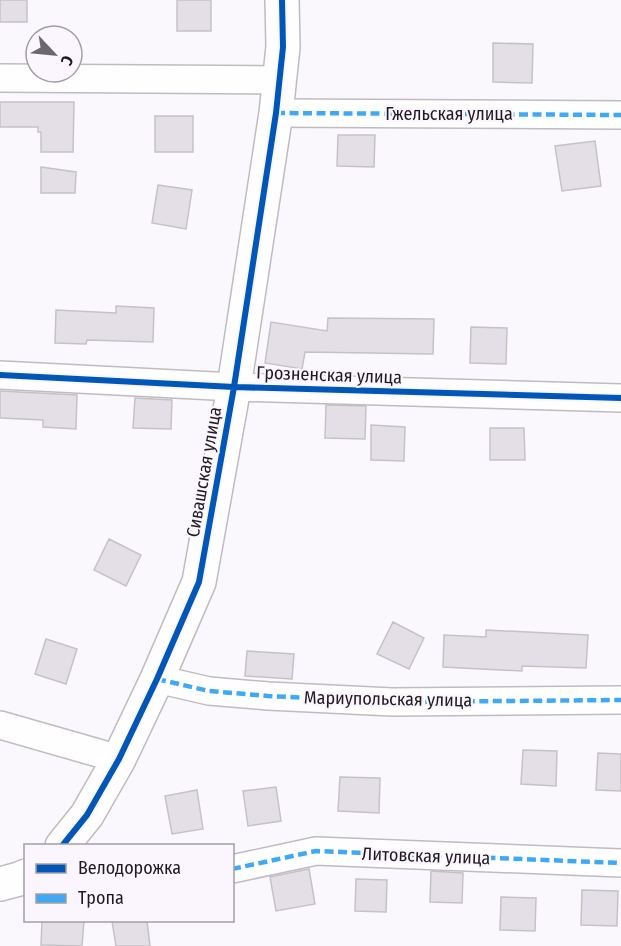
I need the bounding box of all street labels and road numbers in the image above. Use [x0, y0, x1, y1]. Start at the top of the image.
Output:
street label: Гжельская улица [385, 103, 513, 125]
street label: Грозненская улица [256, 361, 402, 389]
street label: Сивашская улица [182, 405, 226, 539]
street label: Мариупольская улица [304, 687, 472, 711]
street label: Литовская улица [361, 843, 491, 869]

